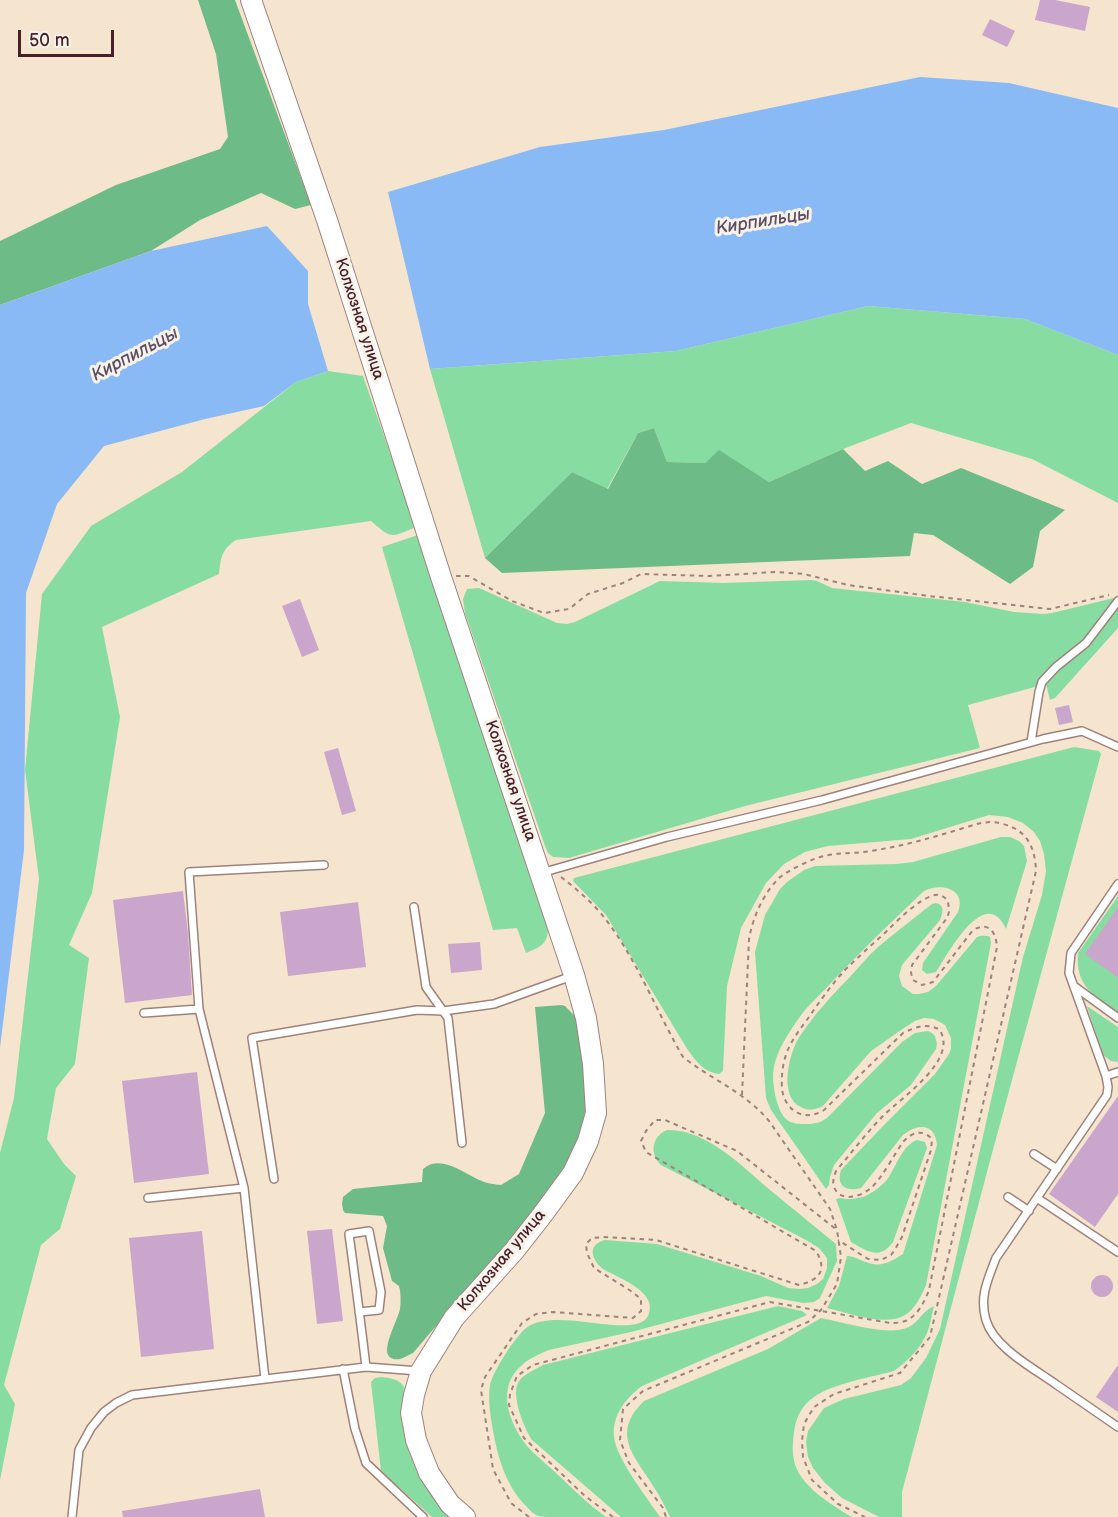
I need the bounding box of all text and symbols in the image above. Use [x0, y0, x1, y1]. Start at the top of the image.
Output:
scale bar [21, 18, 117, 56]
text: 50 m [29, 30, 70, 51]
water label: Кирпильцы [714, 204, 812, 240]
street label: Колхозная улица [330, 256, 388, 382]
water label: Кирпильцы [88, 323, 182, 387]
street label: Колхозная улица [480, 718, 540, 844]
street label: Колхозная улица [454, 1206, 550, 1316]

